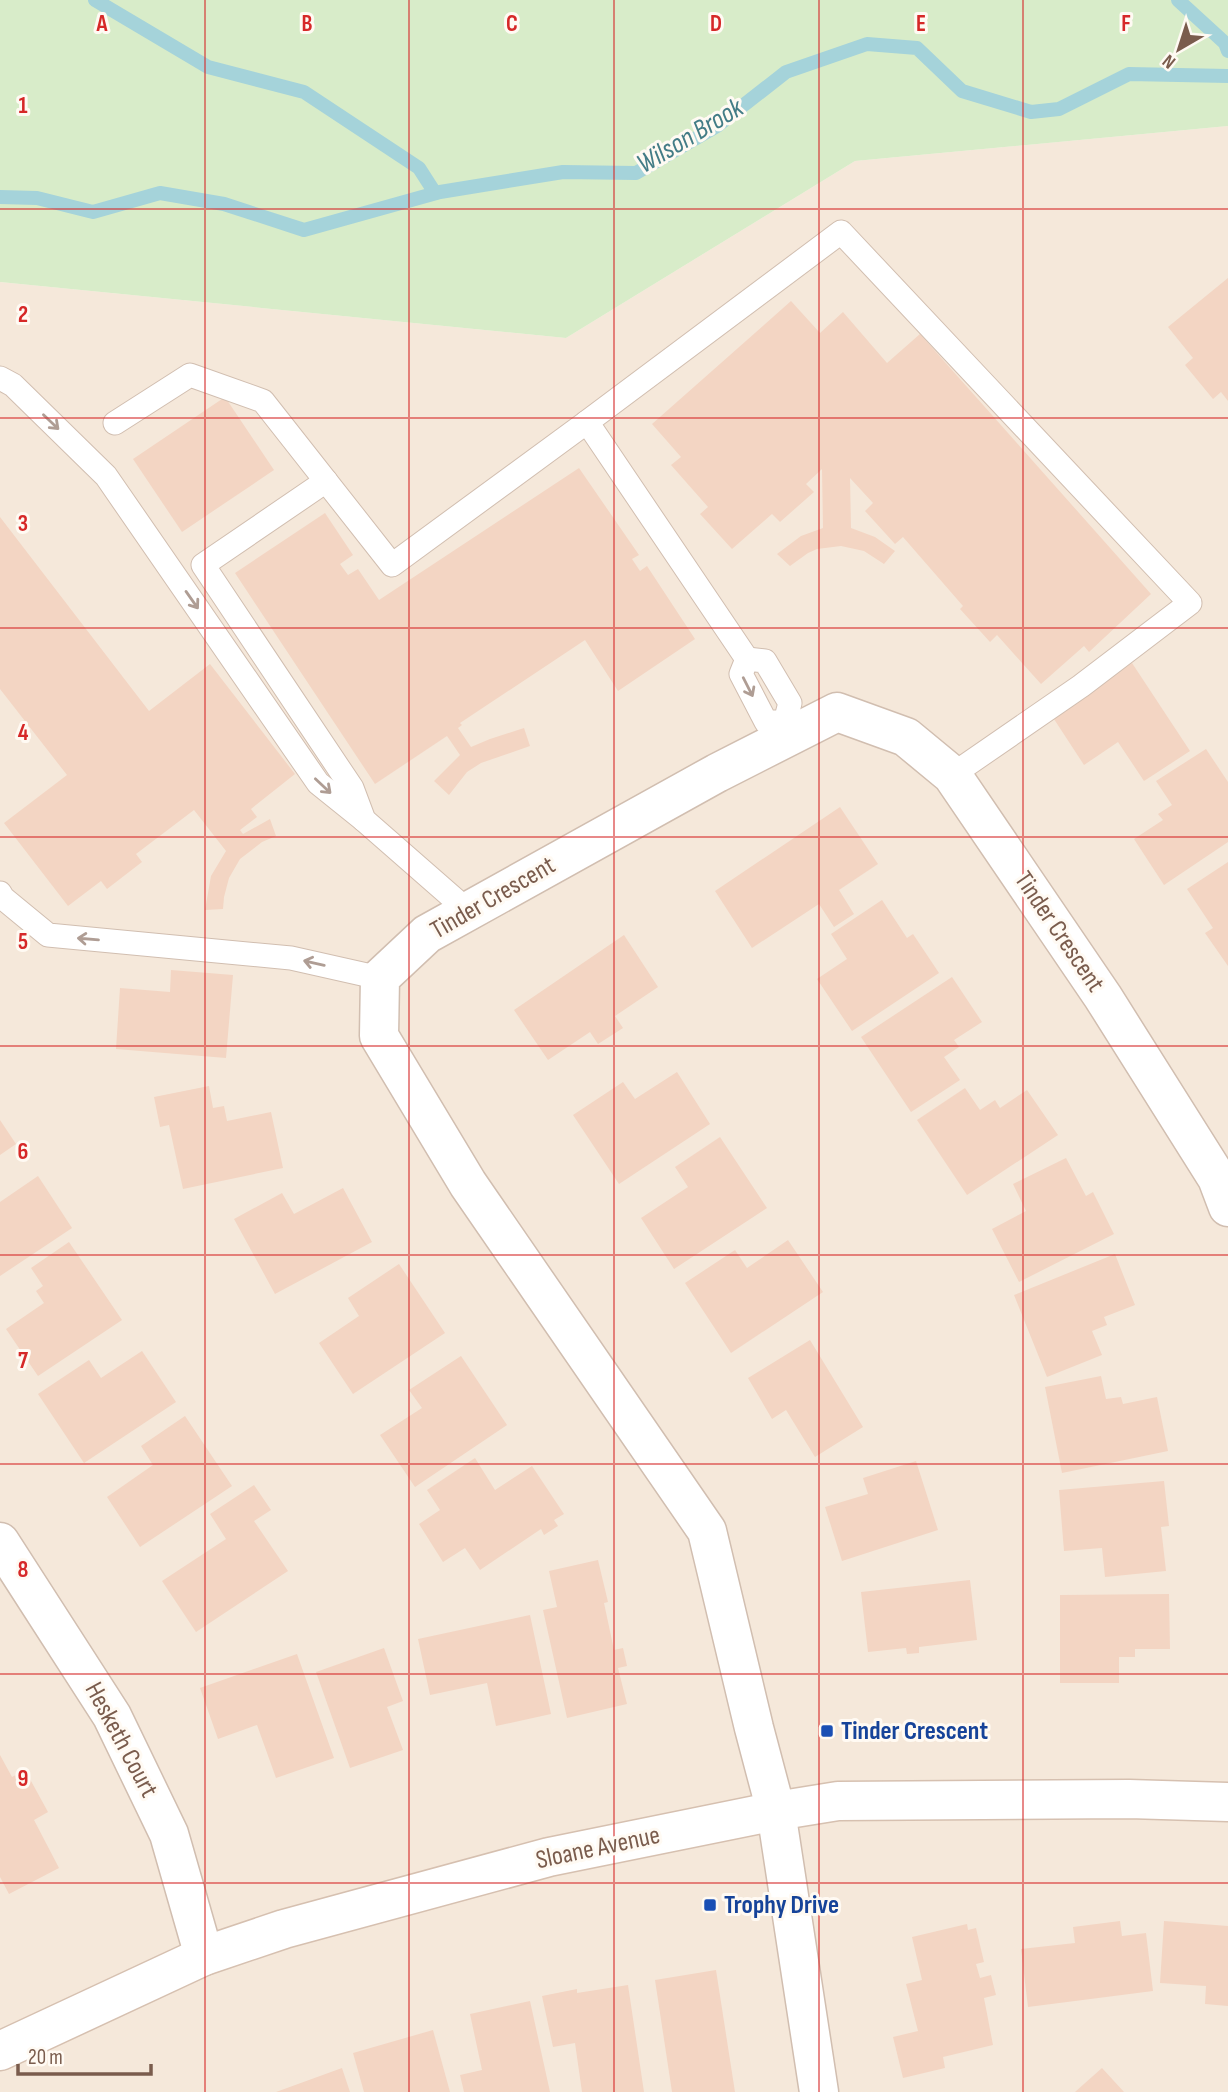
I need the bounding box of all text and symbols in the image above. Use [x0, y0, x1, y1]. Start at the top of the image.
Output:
text: A [96, 10, 109, 38]
text: B [302, 10, 313, 38]
text: C [506, 10, 518, 38]
text: D [710, 10, 722, 38]
text: E [916, 10, 926, 38]
text: F [1121, 10, 1131, 38]
north arrow [1144, 14, 1214, 84]
text: N [1158, 49, 1180, 73]
water label: Wilson Brook [631, 91, 750, 181]
text: 1 [18, 92, 28, 120]
text: 2 [18, 301, 28, 329]
one-way arrow [42, 414, 59, 431]
text: 3 [18, 510, 28, 538]
one-way arrow [185, 590, 199, 609]
one-way arrow [742, 676, 756, 697]
text: 4 [18, 719, 29, 747]
one-way arrow [314, 777, 331, 794]
street label: Tinder Crescent [425, 850, 561, 946]
street label: Tinder Crescent [1007, 866, 1111, 998]
text: 5 [18, 928, 28, 956]
one-way arrow [77, 932, 100, 945]
one-way arrow [303, 956, 326, 970]
text: 6 [18, 1138, 28, 1166]
text: 7 [18, 1347, 28, 1375]
text: 8 [18, 1556, 29, 1584]
street label: Hesketh Court [78, 1677, 164, 1803]
place label: Tinder Crescent [841, 1716, 988, 1747]
marker: Tinder Crescent [819, 1723, 835, 1739]
text: 9 [18, 1765, 28, 1793]
street label: Sloane Avenue [533, 1820, 663, 1876]
place label: Trophy Drive [724, 1890, 839, 1921]
marker: Trophy Drive [702, 1897, 718, 1913]
scale bar [18, 2032, 150, 2076]
text: 20 m [28, 2045, 63, 2070]

